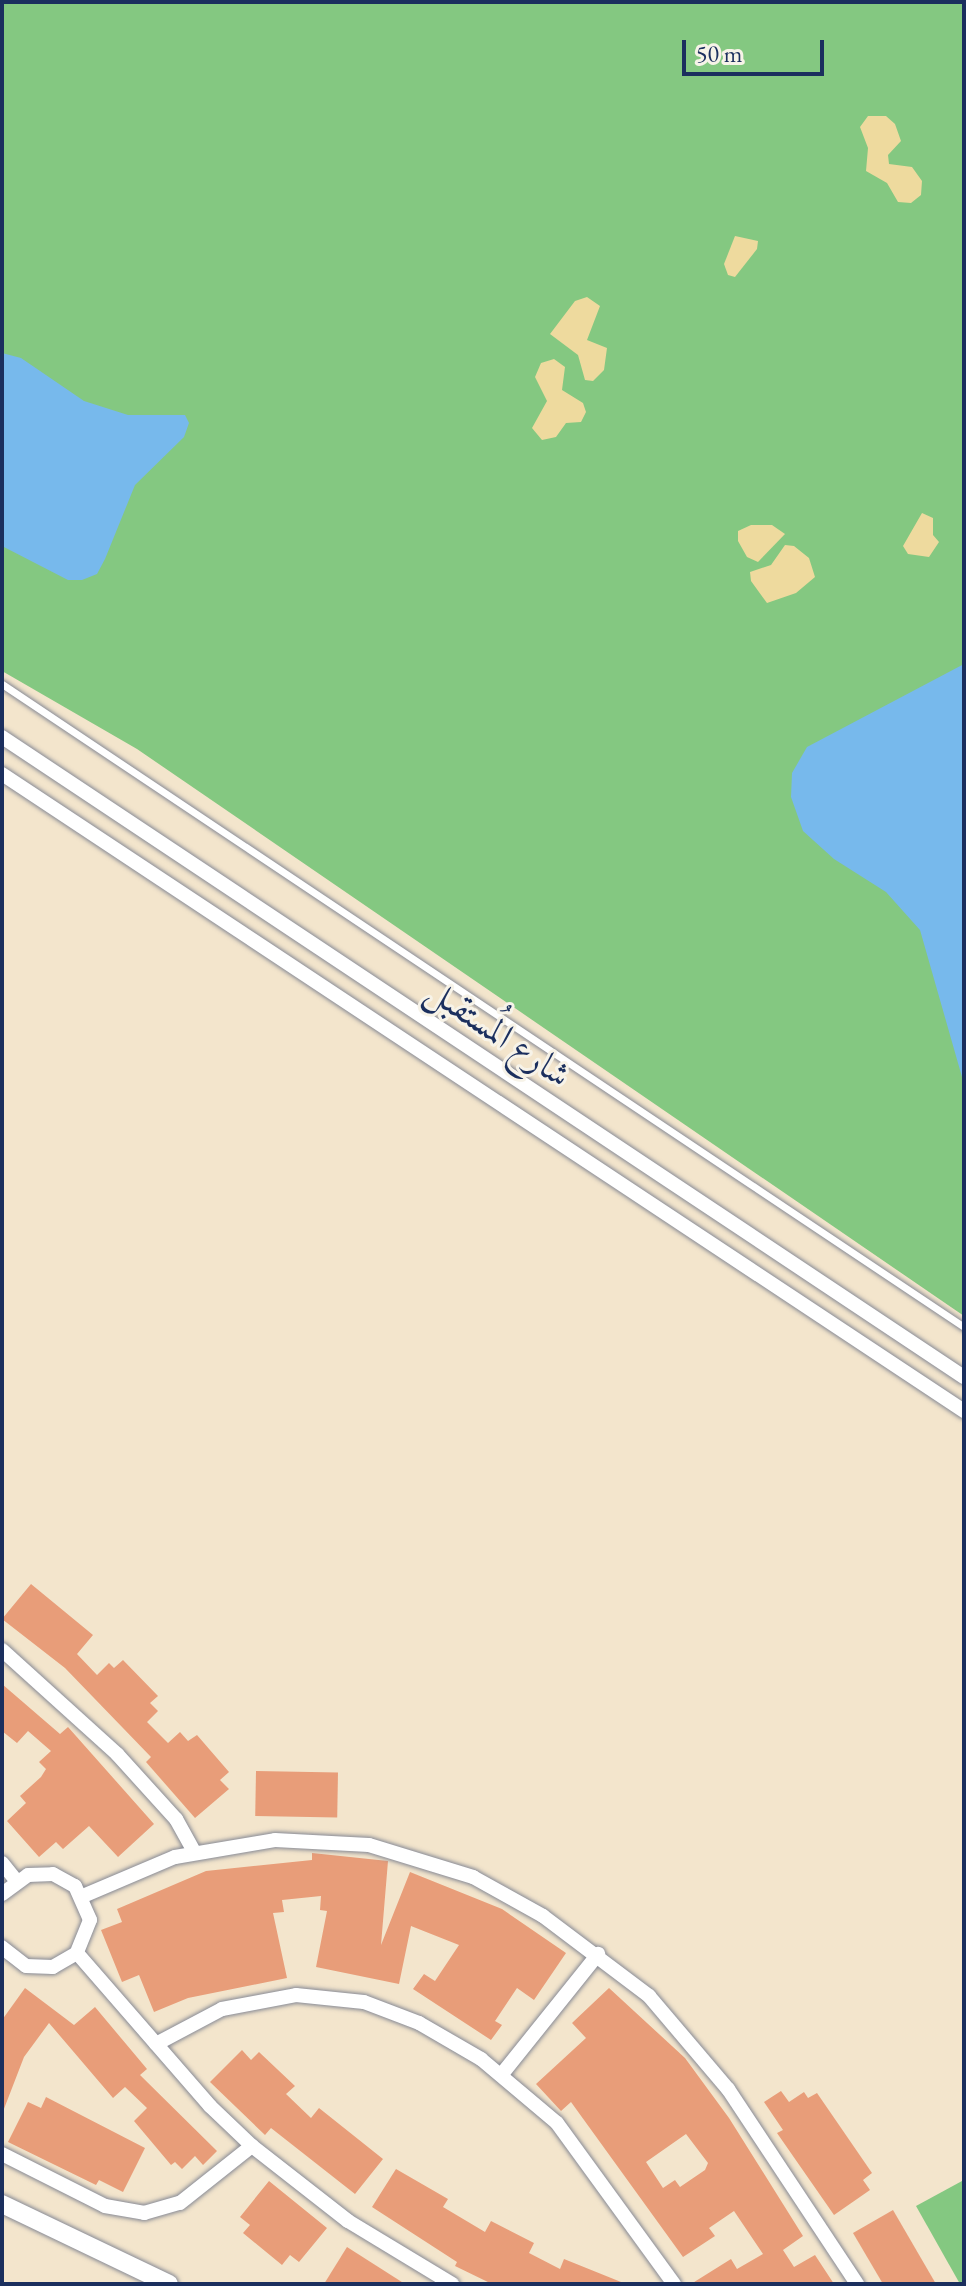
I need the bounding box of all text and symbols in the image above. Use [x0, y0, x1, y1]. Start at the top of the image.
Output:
scale bar [686, 24, 828, 74]
text: 50 m [696, 38, 743, 69]
street label: شارع المُستقبل [418, 968, 580, 1096]

